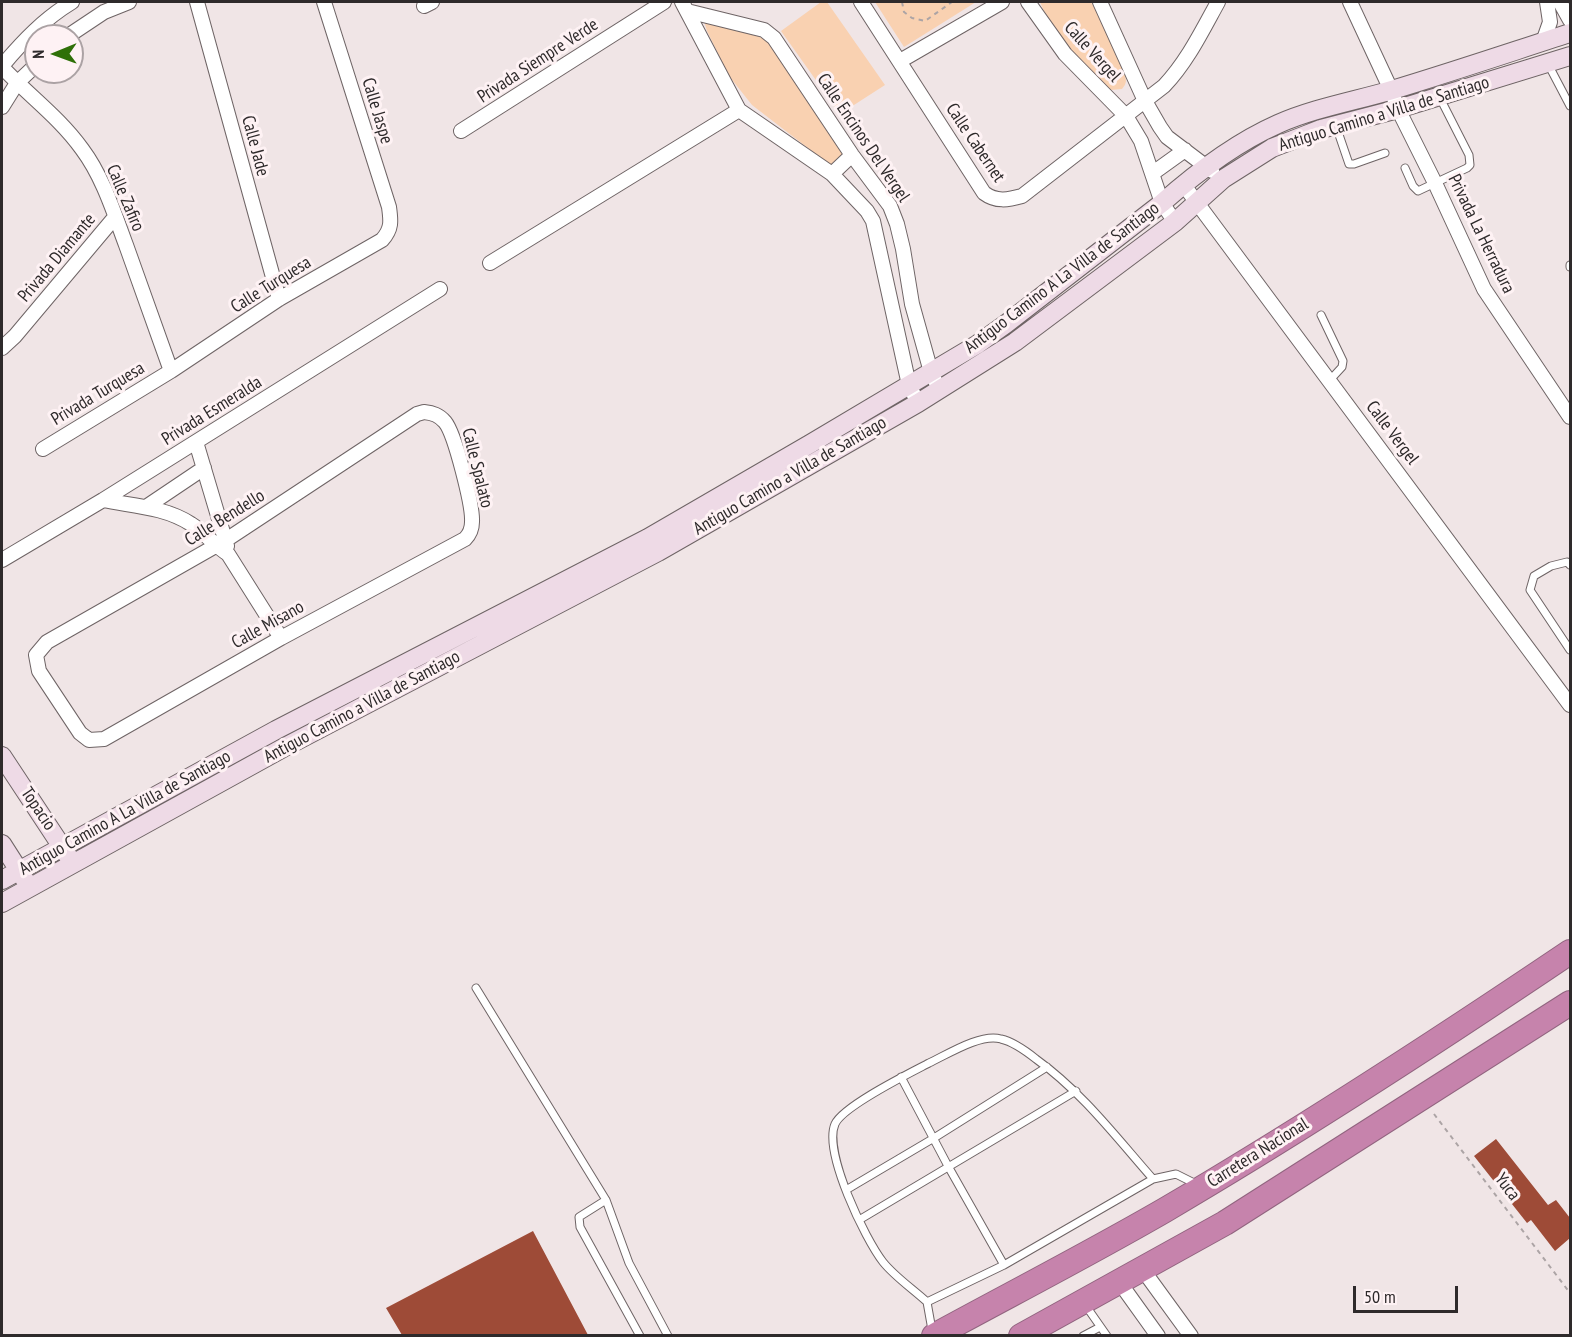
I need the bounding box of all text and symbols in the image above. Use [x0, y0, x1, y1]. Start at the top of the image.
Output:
street label: Privada Siempre Verde [474, 14, 602, 108]
street label: Calle Vergel [1059, 17, 1125, 87]
north arrow [24, 24, 84, 84]
text: N [28, 50, 48, 59]
street label: Calle Encinos Del Vergel [812, 70, 914, 206]
street label: Antiguo Camino a Villa de Santiago [1276, 72, 1492, 156]
street label: Calle Jaspe [357, 75, 397, 147]
street label: Calle Cabernet [941, 99, 1009, 187]
street label: Calle Jade [237, 113, 273, 179]
street label: Calle Zafiro [101, 161, 149, 235]
street label: Privada La Herradura [1443, 171, 1519, 297]
street label: Antiguo Camino A La Villa de Santiago [960, 198, 1164, 358]
street label: Privada Diamante [14, 209, 100, 307]
street label: Calle Turquesa [227, 252, 315, 318]
street label: Privada Turquesa [47, 358, 149, 430]
street label: Privada Esmeralda [158, 372, 266, 450]
street label: Calle Vergel [1361, 397, 1423, 469]
street label: Antiguo Camino a Villa de Santiago [690, 412, 890, 540]
street label: Calle Spalato [457, 426, 497, 510]
street label: Calle Bendello [181, 485, 269, 551]
street label: Calle Misano [228, 596, 308, 654]
street label: Antiguo Camino a Villa de Santiago [260, 646, 464, 768]
street label: Antiguo Camino A La Villa de Santiago [15, 746, 235, 880]
street label: Topacio [16, 783, 60, 835]
street label: Carretera Nacional [1204, 1113, 1312, 1193]
street label: Yuca [1490, 1169, 1524, 1205]
scale bar [1356, 1274, 1461, 1312]
text: 50 m [1364, 1285, 1396, 1308]

